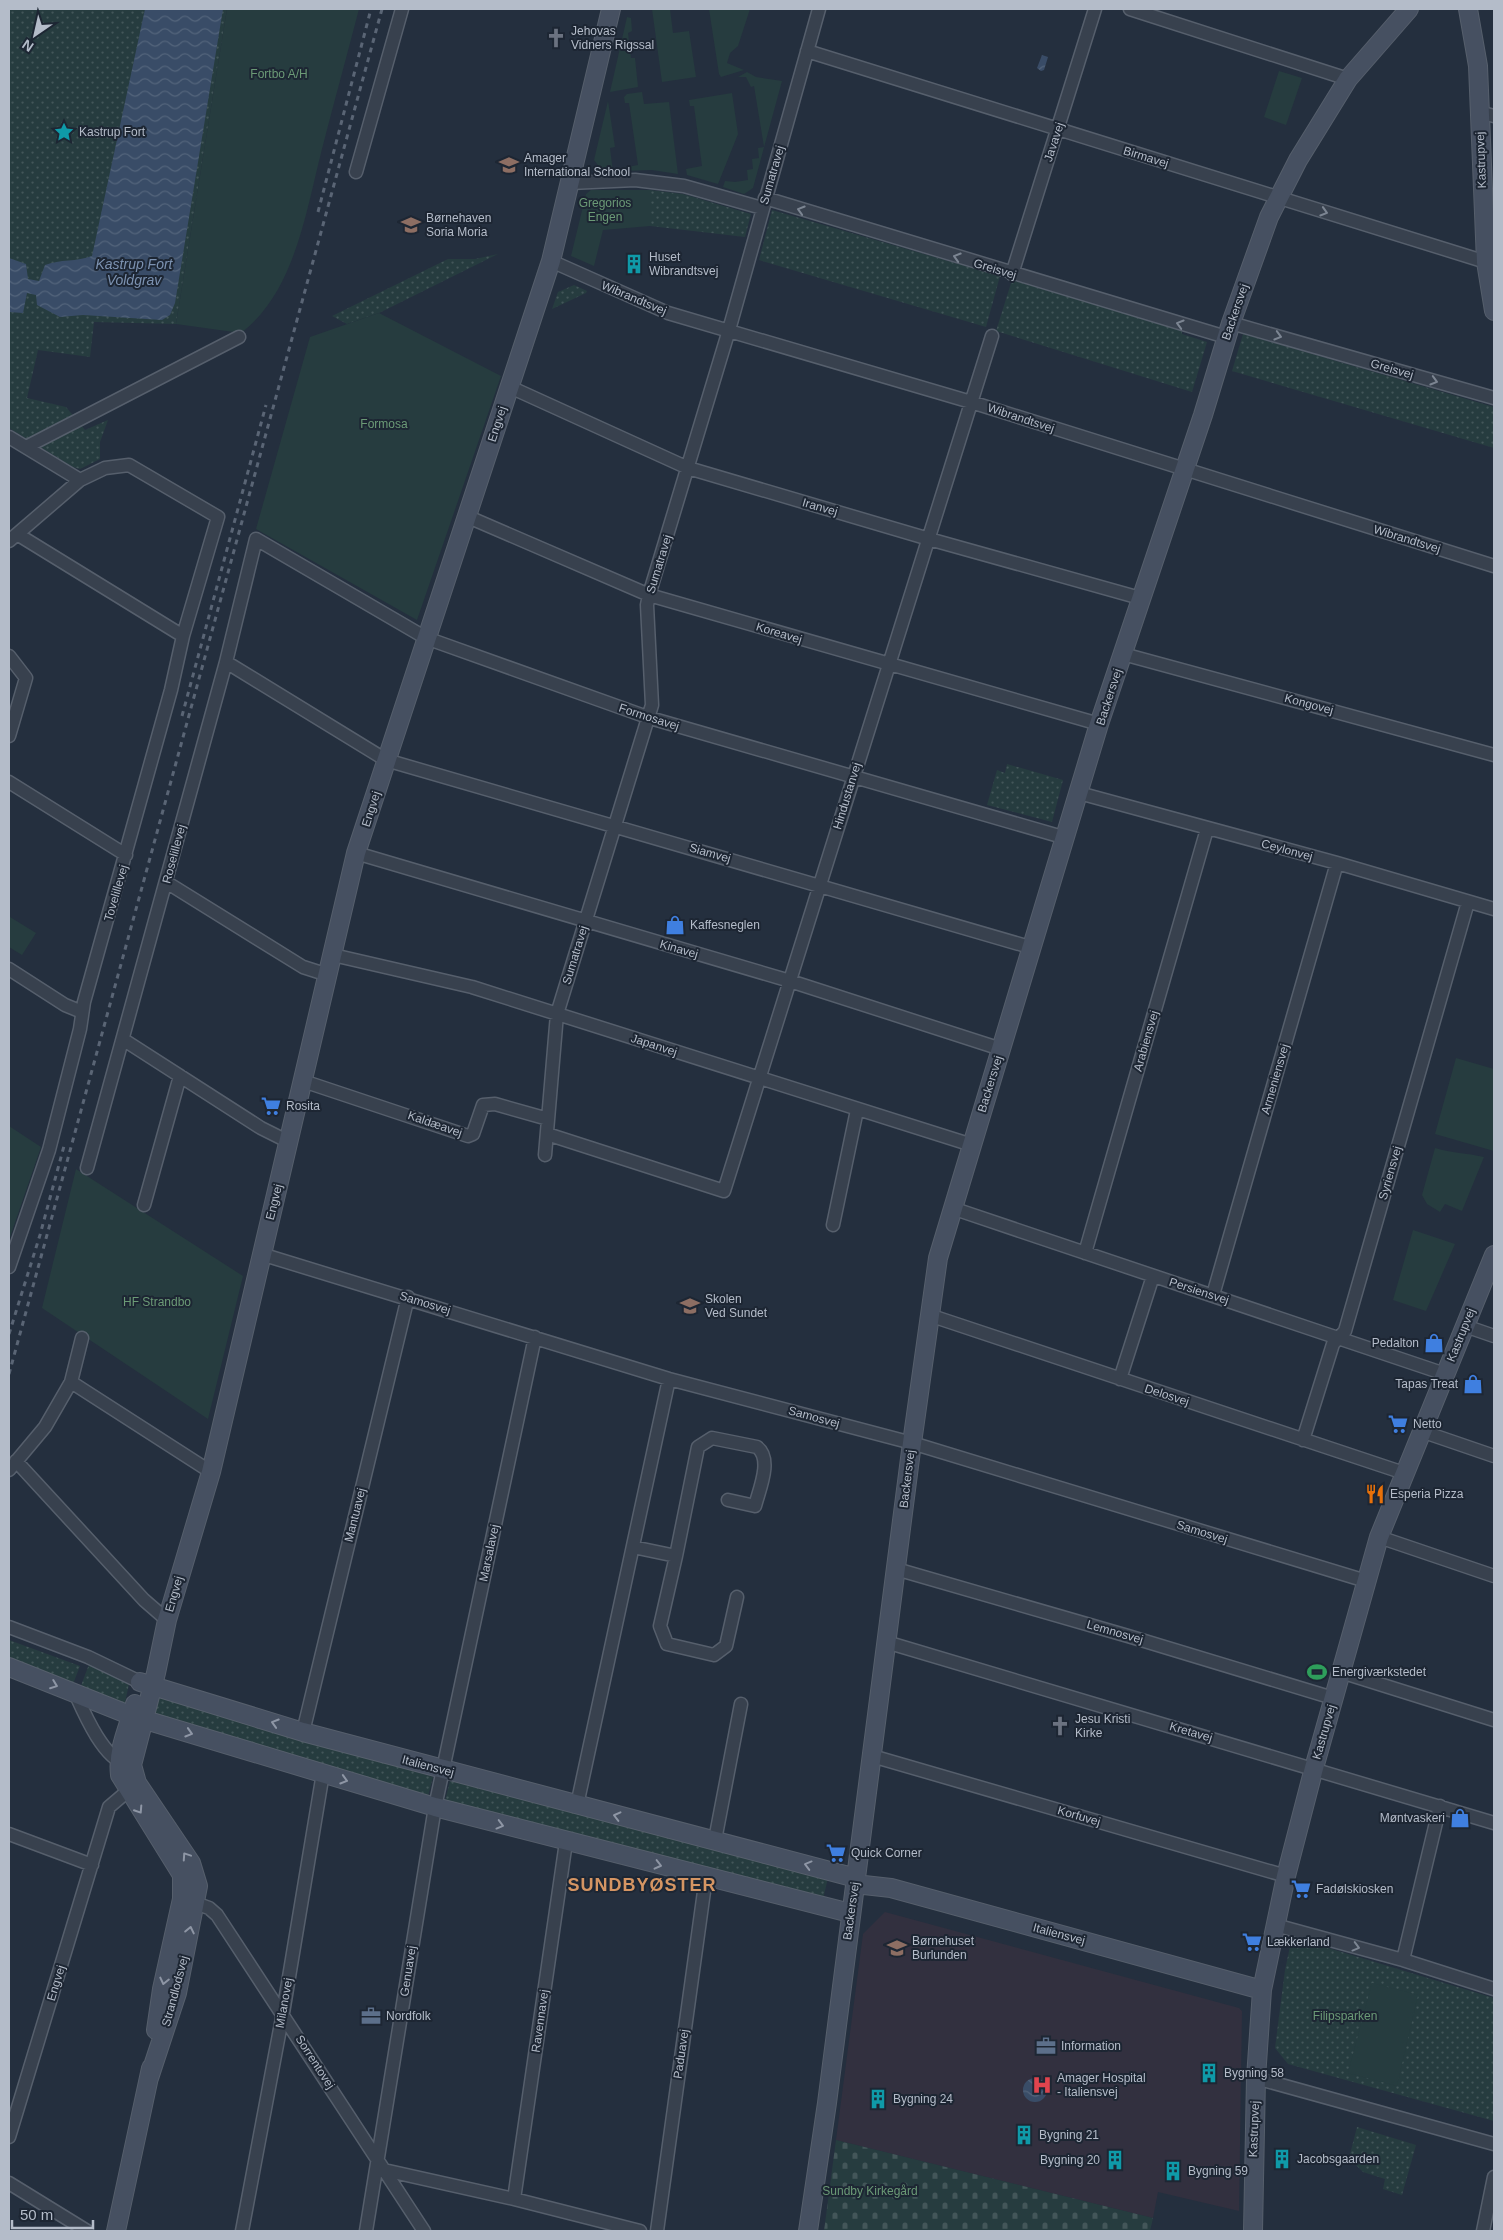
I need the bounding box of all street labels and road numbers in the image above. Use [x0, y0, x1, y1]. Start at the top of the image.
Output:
street label: Javavej [1041, 120, 1067, 164]
street label: Kastrupvej [1473, 131, 1489, 189]
street label: Birmavej [1122, 143, 1170, 171]
street label: Sumatravej [757, 144, 787, 206]
street label: Greisvej [972, 256, 1018, 282]
street label: Wibrandtsvej [599, 278, 669, 318]
street label: Backersvej [1219, 282, 1251, 342]
street label: Greisvej [1369, 356, 1415, 382]
street label: Wibrandtsvej [986, 401, 1056, 435]
street label: Engvej [485, 404, 509, 444]
street label: Iranvej [801, 495, 839, 519]
street label: Wibrandtsvej [1372, 522, 1442, 556]
street label: Sumatravej [643, 533, 675, 595]
street label: Koreavej [754, 619, 804, 647]
street label: Backersvej [1093, 667, 1125, 727]
street label: Kongovej [1283, 691, 1335, 717]
street label: Formosavej [617, 701, 681, 733]
street label: Hindustanvej [830, 761, 864, 831]
street label: Engvej [359, 789, 383, 829]
street label: Roselillevej [159, 823, 189, 885]
street label: Ceylonvej [1260, 836, 1314, 864]
street label: Siamvej [688, 840, 732, 866]
street label: Tovelillevej [101, 863, 131, 923]
street label: Sumatravej [559, 924, 591, 986]
street label: Kinavej [658, 937, 700, 961]
street label: Arabiensvej [1131, 1009, 1161, 1073]
street label: Japanvej [629, 1031, 679, 1059]
street label: Armeniensvej [1258, 1042, 1292, 1116]
street label: Backersvej [975, 1054, 1005, 1114]
street label: Kaldæavej [406, 1108, 464, 1140]
street label: Syriensvej [1376, 1144, 1404, 1202]
street label: Engvej [263, 1183, 285, 1221]
street label: Persiensvej [1167, 1275, 1231, 1307]
street label: Samosvej [398, 1289, 452, 1317]
street label: Kastrupvej [1444, 1306, 1478, 1364]
street label: Delosvej [1143, 1381, 1191, 1409]
street label: Samosvej [787, 1403, 841, 1431]
street label: Backersvej [896, 1449, 918, 1509]
street label: Mantuavej [342, 1486, 368, 1544]
street label: Samosvej [1175, 1518, 1229, 1546]
street label: Marsalavej [476, 1523, 502, 1583]
street label: Engvej [162, 1574, 186, 1614]
street label: Lemnosvej [1085, 1617, 1145, 1647]
street label: Kastrupvej [1309, 1703, 1339, 1761]
street label: Kretavej [1168, 1719, 1214, 1745]
street label: Italiensvej [400, 1752, 456, 1780]
street label: Korfuvej [1056, 1803, 1102, 1829]
street label: Backersvej [840, 1881, 862, 1941]
street label: Italiensvej [1031, 1920, 1087, 1948]
street label: Genuavej [397, 1945, 419, 1997]
street label: Strandlodsvej [159, 1954, 191, 2028]
street label: Engvej [44, 1963, 68, 2003]
street label: Milanovej [273, 1977, 295, 2029]
street label: Ravennavej [529, 1989, 551, 2053]
street label: Paduavej [671, 2028, 691, 2080]
street label: Sorrentovej [292, 2032, 338, 2092]
street label: Kastrupvej [1246, 2100, 1262, 2158]

